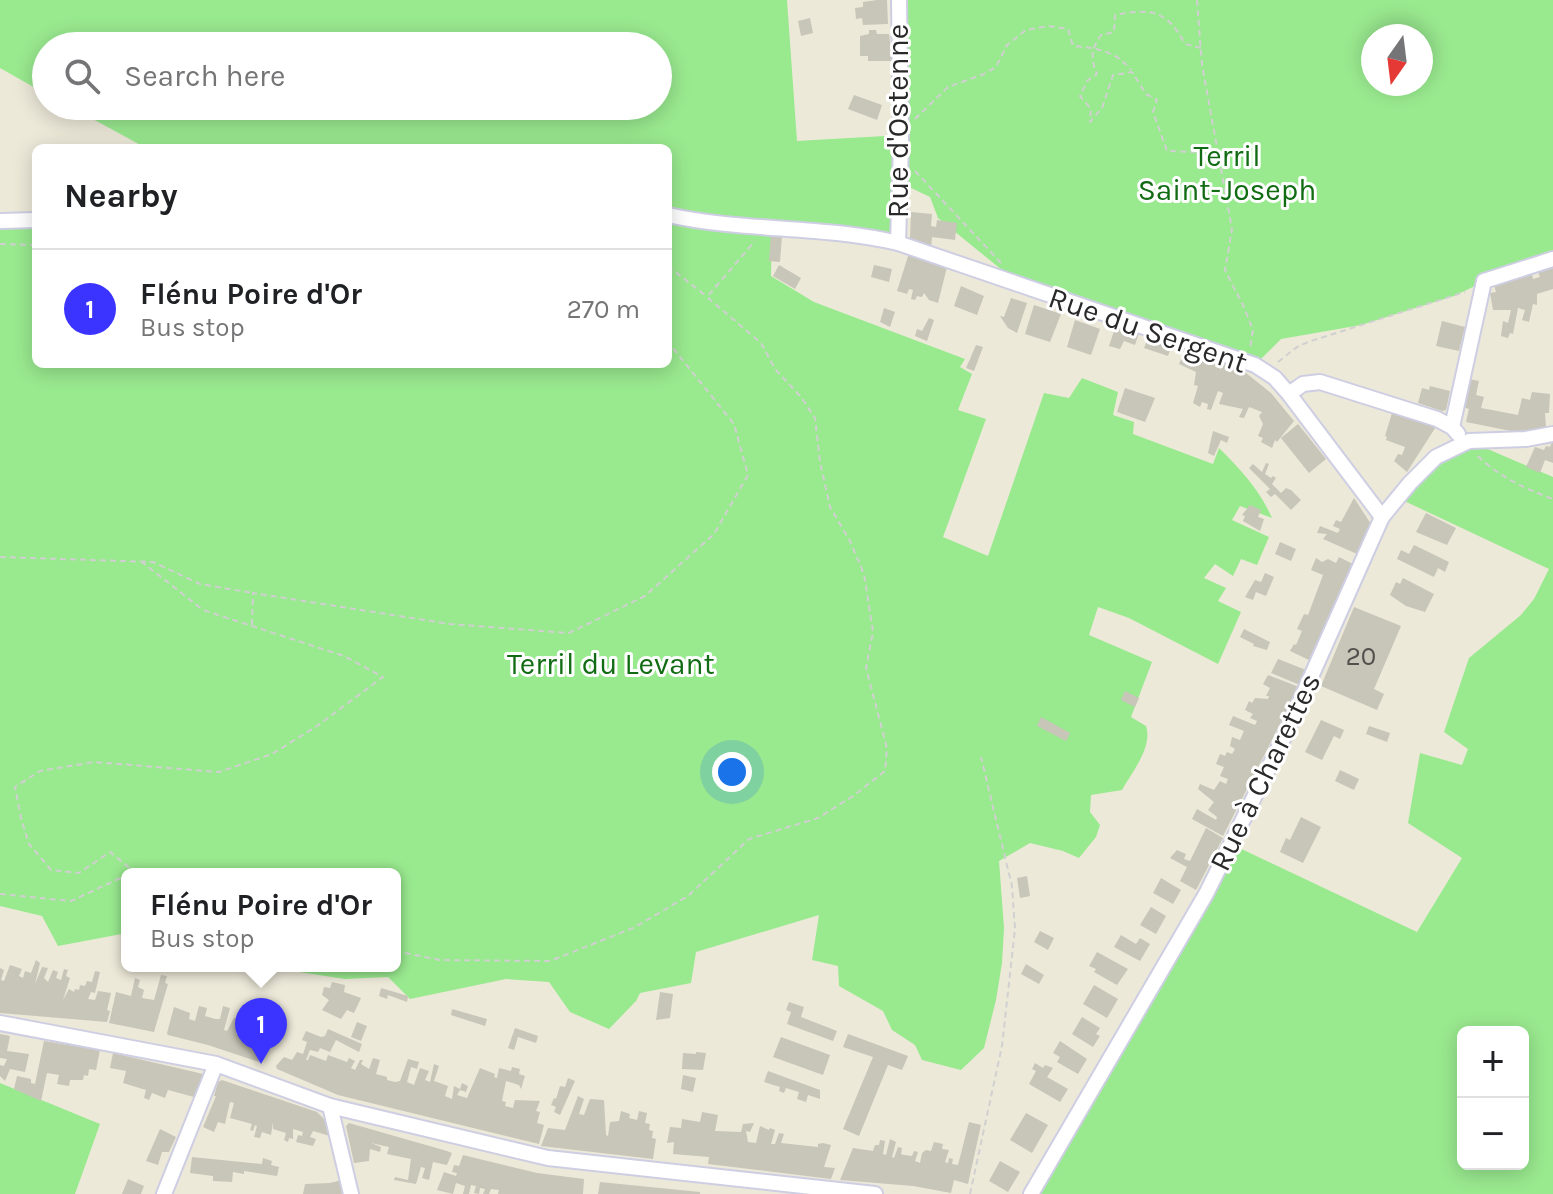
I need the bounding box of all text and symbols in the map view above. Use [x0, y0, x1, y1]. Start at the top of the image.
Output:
street label: Rue d'Ostenne [880, 24, 916, 218]
north arrow [1361, 24, 1433, 96]
search box [32, 32, 672, 120]
icon: search [60, 54, 104, 98]
text: Search here [124, 58, 285, 94]
park label: Terril Saint-Joseph [1138, 138, 1316, 208]
text: Nearby [64, 176, 178, 216]
text: Flénu Poire d'Or [140, 276, 362, 312]
street label: Rue du Sergent [1044, 279, 1252, 381]
text: 1 [85, 294, 95, 325]
text: 270 m [567, 294, 640, 325]
text: Bus stop [140, 312, 245, 343]
house number: 20 [1346, 641, 1376, 672]
park label: Terril du Levant [507, 646, 715, 682]
street label: Rue à Charettes [1202, 667, 1328, 877]
your location [712, 752, 752, 792]
popup [121, 868, 401, 972]
text: Flénu Poire d'Or [150, 887, 372, 923]
text: Bus stop [150, 923, 255, 954]
pin: 1 [235, 998, 287, 1064]
map controls [1457, 1026, 1529, 1170]
button: + [1457, 1026, 1529, 1098]
button: − [1457, 1098, 1529, 1170]

